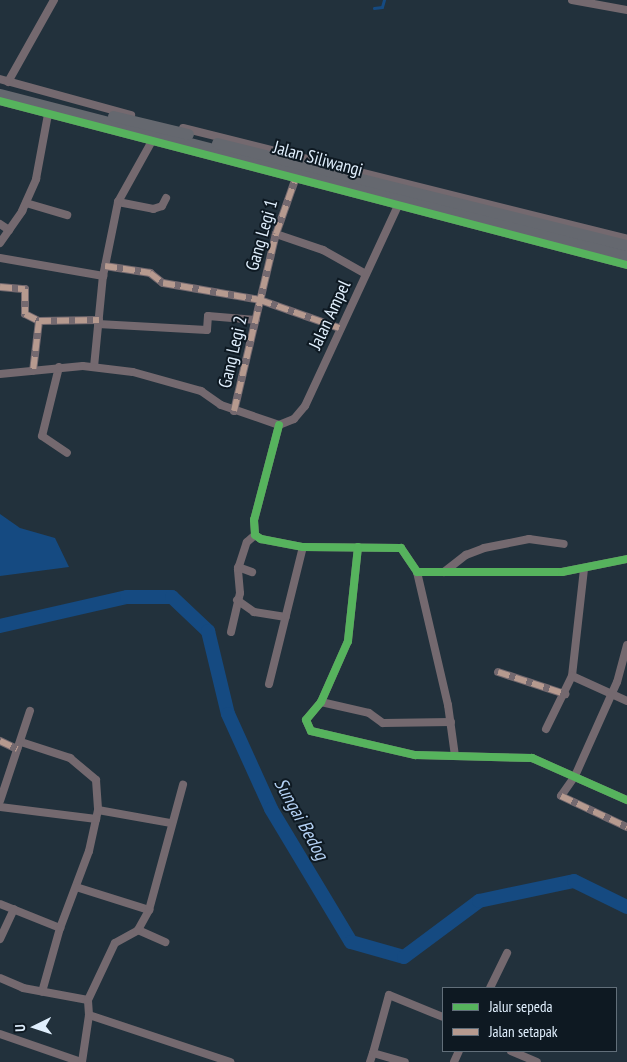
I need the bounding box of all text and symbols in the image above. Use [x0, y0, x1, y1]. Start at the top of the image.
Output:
street label: Jalan Siliwangi [271, 137, 365, 181]
street label: Gang Legi 1 [242, 197, 282, 273]
street label: Jalan Ampel [305, 277, 355, 353]
street label: Gang Legi 2 [214, 314, 252, 390]
water label: Sungai Bedog [269, 774, 333, 864]
legend [442, 987, 617, 1052]
text: Jalur sepeda [489, 997, 552, 1016]
north arrow [10, 1002, 60, 1052]
text: Jalan setapak [489, 1022, 558, 1041]
text: U [11, 1024, 29, 1032]

